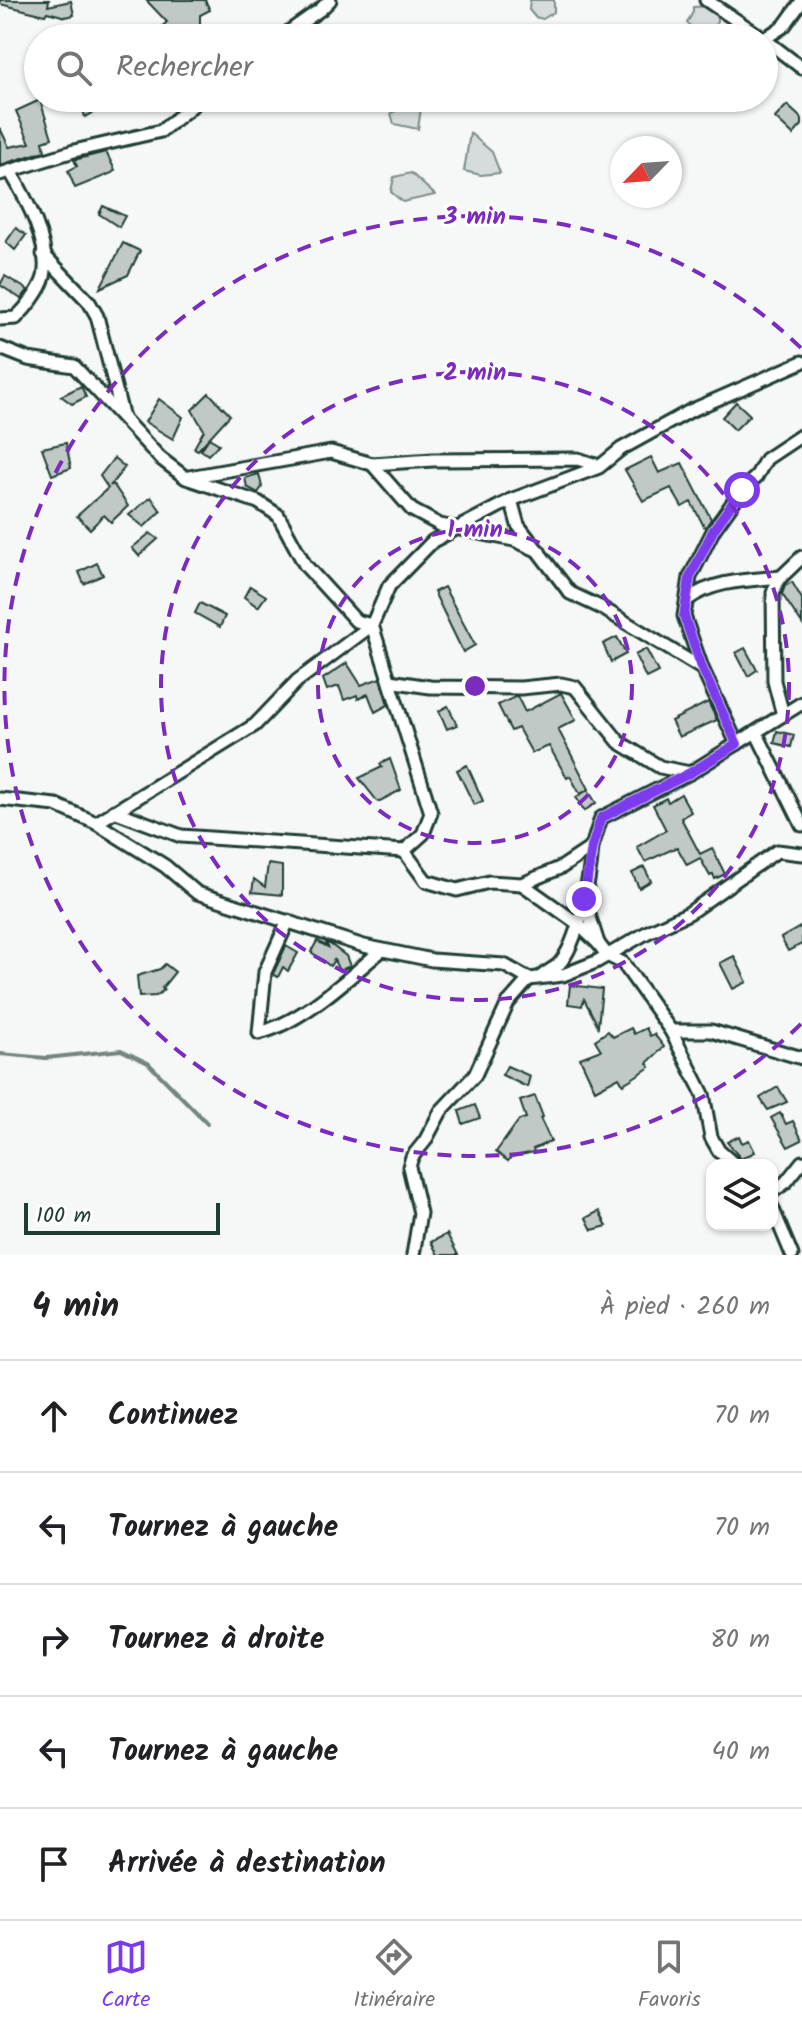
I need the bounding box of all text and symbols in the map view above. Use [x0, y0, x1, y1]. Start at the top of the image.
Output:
search box [24, 24, 778, 112]
text: Rechercher [116, 44, 253, 92]
icon: search [52, 46, 96, 90]
north arrow [610, 136, 682, 208]
text: 3 min [443, 198, 506, 237]
text: 2 min [444, 354, 506, 393]
route start [724, 472, 760, 508]
text: 1 min [447, 511, 503, 550]
centre of rings [461, 672, 489, 700]
route end [566, 881, 602, 917]
map controls [706, 1159, 778, 1231]
button: layers [706, 1159, 778, 1231]
scale bar [24, 1199, 220, 1235]
text: 100 m [36, 1199, 91, 1234]
text: 4 min [32, 1280, 119, 1334]
text: À pied · 260 m [600, 1286, 770, 1328]
text: Continuez [108, 1392, 238, 1440]
icon: ahead [32, 1394, 76, 1438]
text: 70 m [714, 1395, 770, 1437]
text: Tournez à gauche [108, 1504, 338, 1552]
icon: left [32, 1506, 76, 1550]
text: 70 m [714, 1507, 770, 1549]
text: Tournez à droite [108, 1616, 324, 1664]
icon: right [32, 1618, 76, 1662]
text: 80 m [710, 1619, 770, 1661]
text: Tournez à gauche [108, 1728, 338, 1776]
icon: left [32, 1730, 76, 1774]
text: 40 m [712, 1731, 770, 1773]
text: Arrivée à destination [108, 1840, 386, 1888]
icon: arrive [32, 1842, 76, 1886]
tab: Carte [101, 1935, 151, 2018]
tab: Itinéraire [353, 1935, 435, 2018]
tab: Favoris [638, 1935, 701, 2018]

